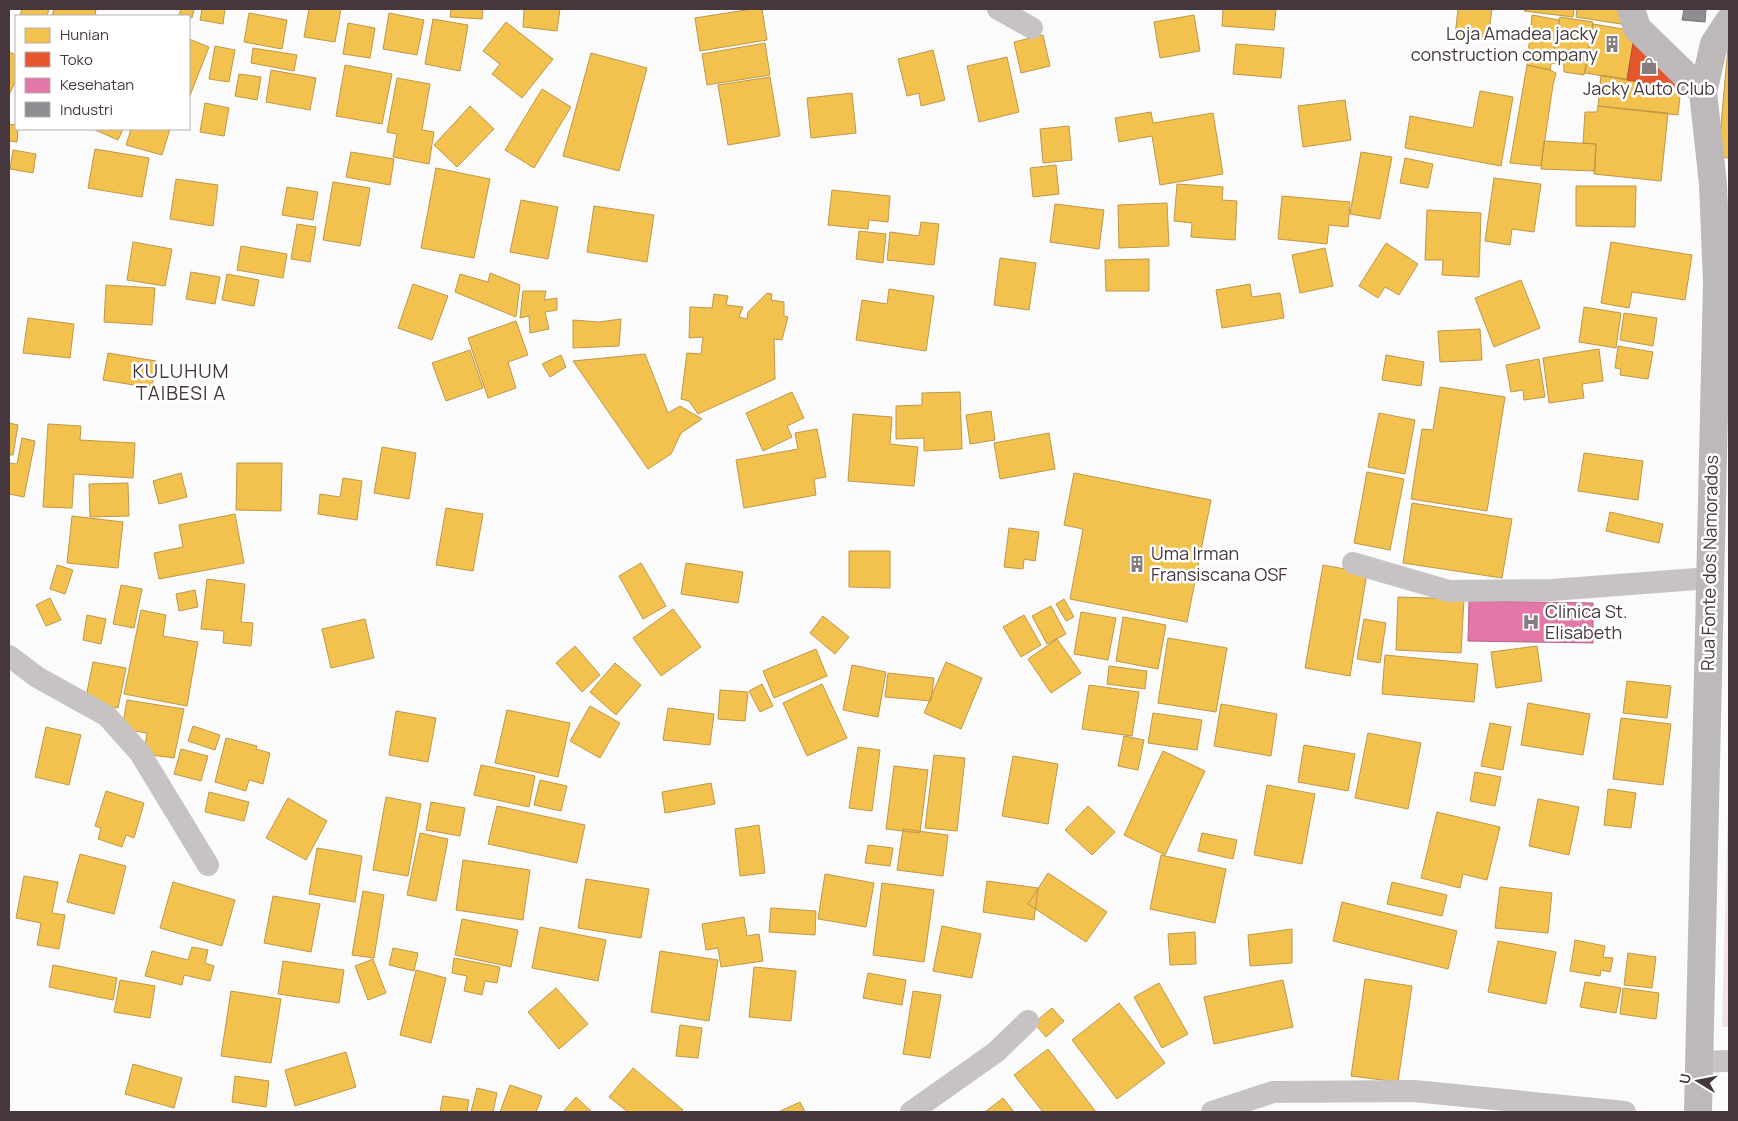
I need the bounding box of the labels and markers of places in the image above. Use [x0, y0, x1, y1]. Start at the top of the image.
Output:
place label: Loja Amadea jacky construction company [1411, 21, 1598, 66]
building icon: Loja Amadea jacky construction company [1602, 34, 1622, 54]
shop icon: Jacky Auto Club [1639, 56, 1659, 76]
place label: Jacky Auto Club [1583, 76, 1715, 100]
place label: Uma Irman Fransiscana OSF [1151, 541, 1287, 586]
building icon: Uma Irman Fransiscana OSF [1127, 554, 1147, 574]
place label: Clinica St. Elisabeth [1545, 599, 1628, 644]
hospital icon: Clinica St. Elisabeth [1521, 612, 1541, 632]

